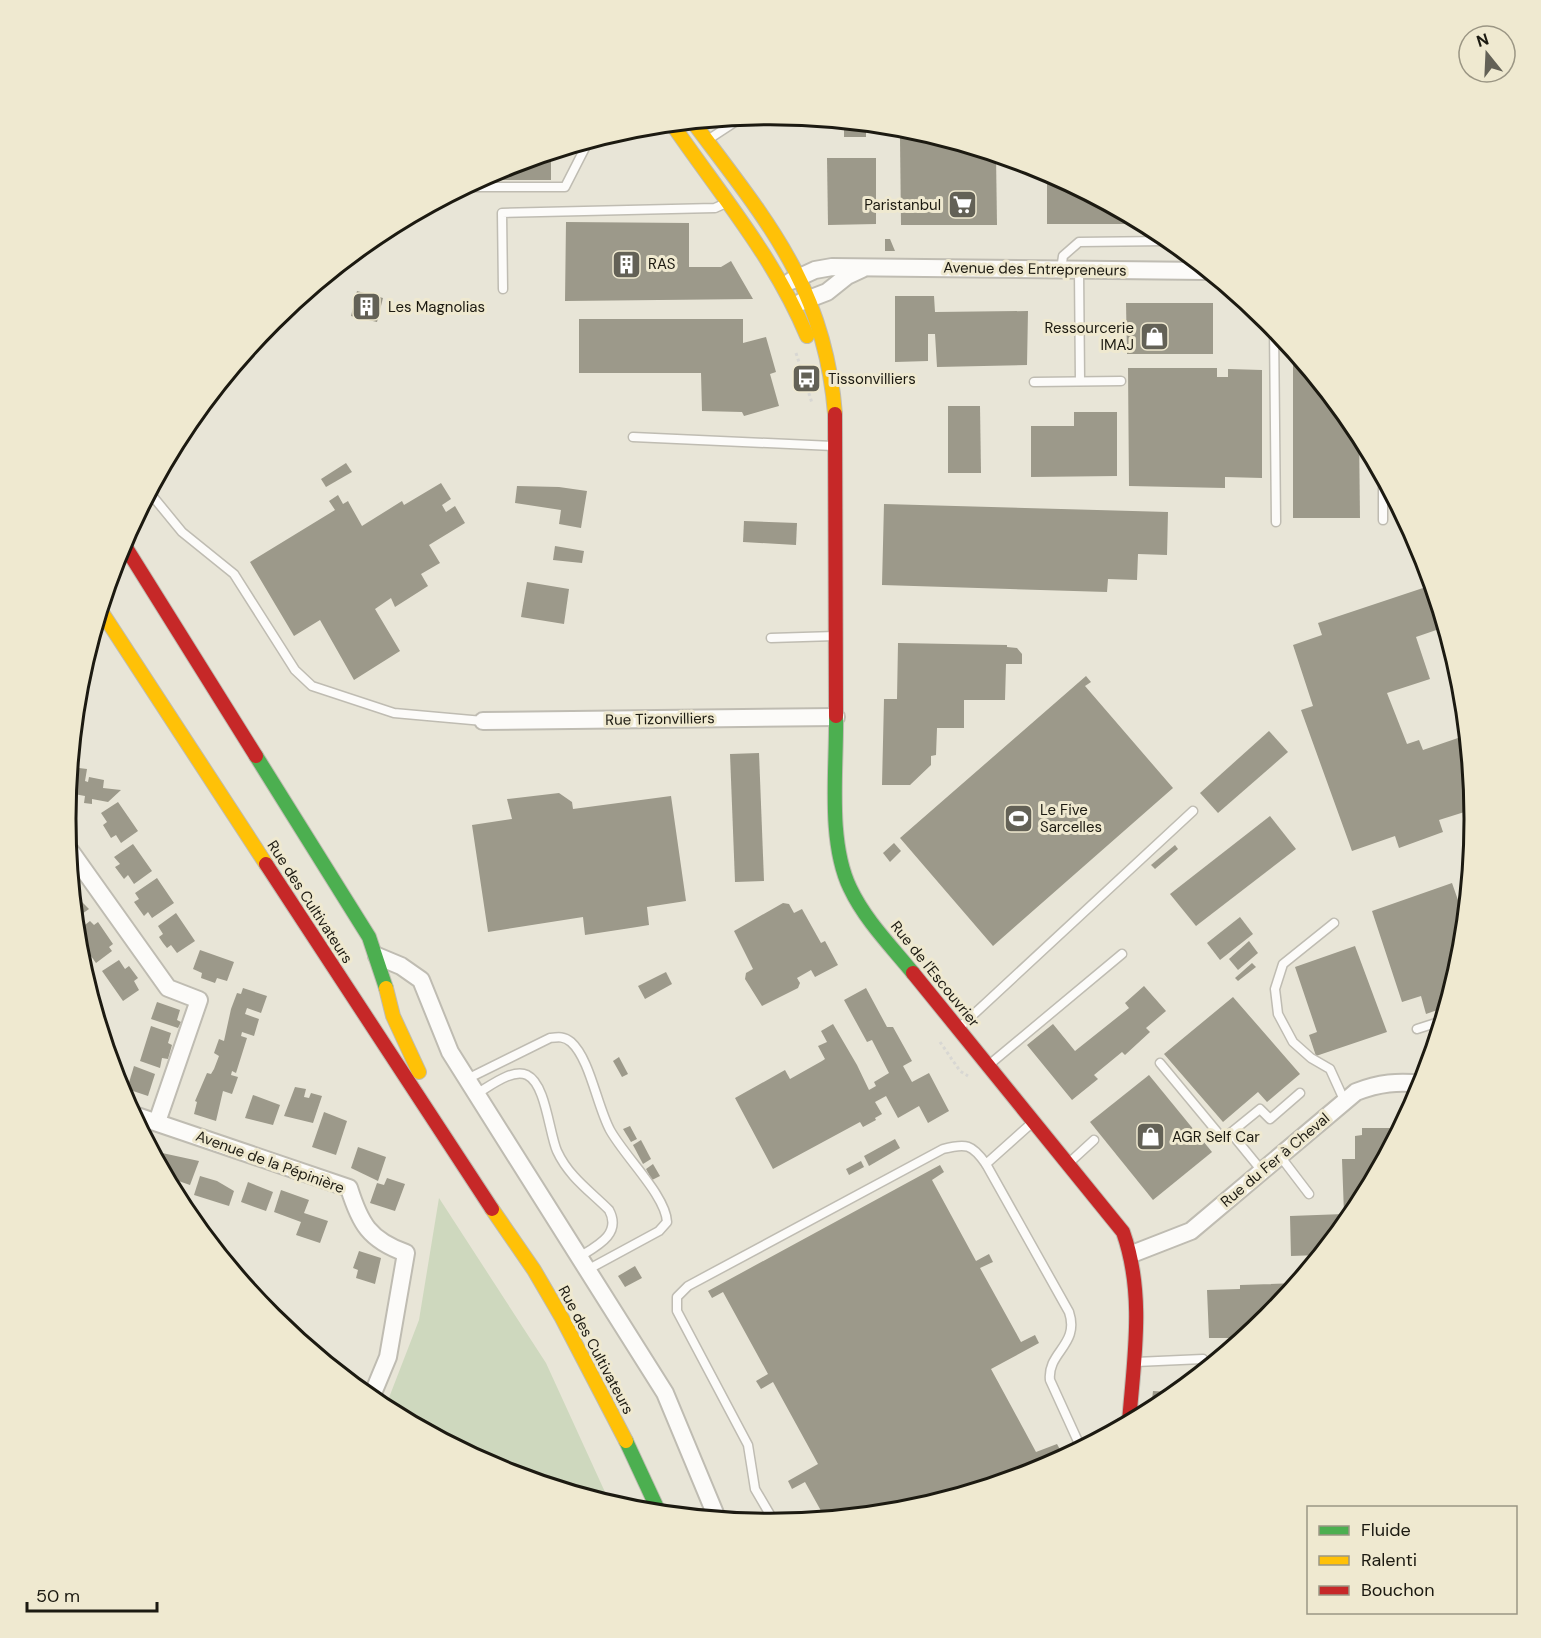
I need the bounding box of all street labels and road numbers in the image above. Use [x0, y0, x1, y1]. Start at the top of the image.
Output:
street label: Avenue des Entrepreneurs [943, 257, 1127, 281]
street label: Rue Tizonvilliers [605, 708, 715, 730]
street label: Rue des Cultivateurs [263, 837, 357, 967]
street label: Rue de l'Escouvrier [886, 917, 984, 1031]
street label: Rue du Fer à Cheval [1216, 1108, 1334, 1212]
street label: Avenue de la Pépinière [193, 1126, 347, 1198]
street label: Rue des Cultivateurs [554, 1282, 638, 1418]

